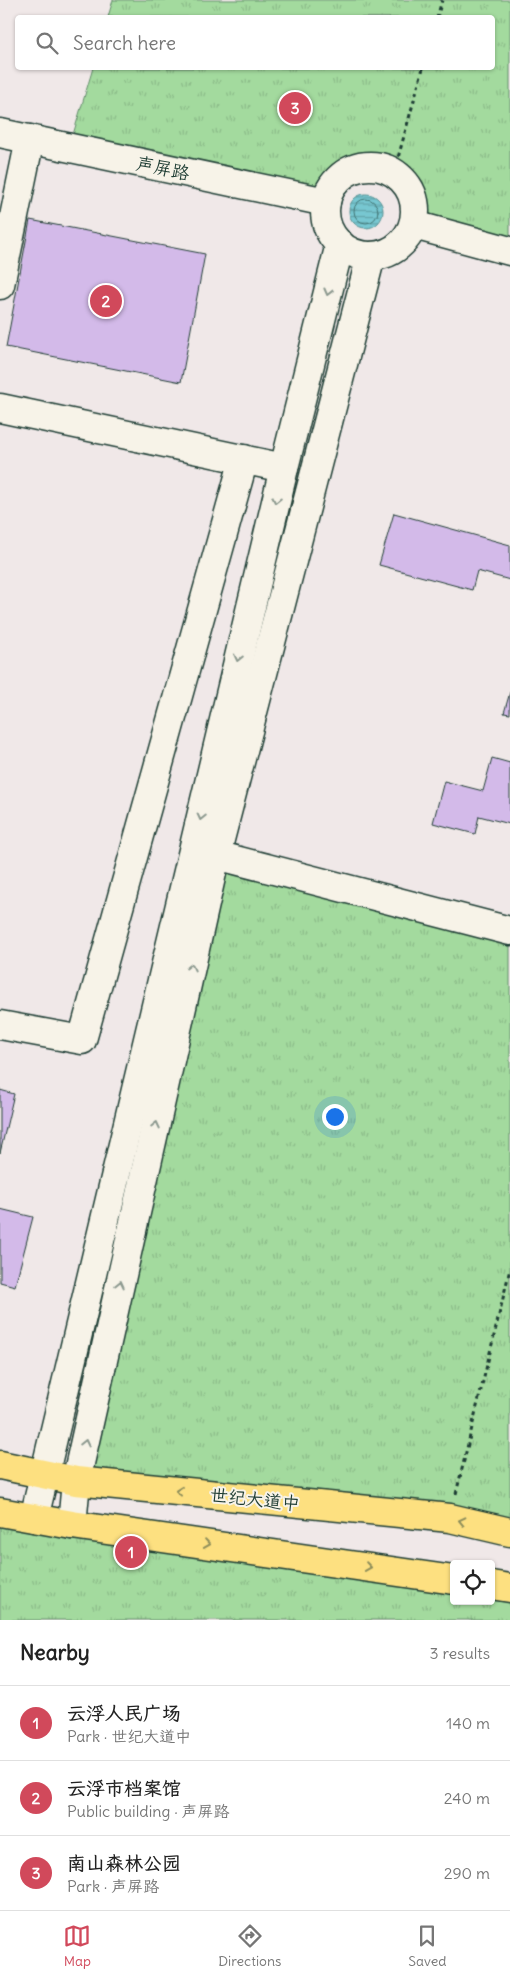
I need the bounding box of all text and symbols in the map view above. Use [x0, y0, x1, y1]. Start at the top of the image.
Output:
search box [15, 15, 495, 70]
icon: search [33, 29, 61, 57]
text: Search here [73, 31, 176, 55]
pin: 3 [279, 89, 311, 127]
street label: 声屏路 [134, 151, 192, 185]
pin: 2 [90, 282, 122, 320]
one-way arrow [323, 287, 334, 296]
one-way arrow [271, 496, 282, 505]
one-way arrow [233, 654, 244, 663]
one-way arrow [196, 812, 207, 821]
one-way arrow [185, 962, 196, 971]
your location [322, 1104, 348, 1130]
one-way arrow [150, 1121, 160, 1130]
one-way arrow [114, 1280, 125, 1289]
one-way arrow [79, 1438, 90, 1447]
street label: 世纪大道中 [209, 1483, 301, 1515]
one-way arrow [175, 1486, 183, 1497]
one-way arrow [458, 1516, 467, 1527]
pin: 1 [115, 1533, 147, 1571]
one-way arrow [202, 1539, 211, 1549]
map controls [450, 1560, 495, 1605]
button: locate [450, 1560, 495, 1605]
one-way arrow [363, 1562, 372, 1572]
text: Nearby [20, 1639, 90, 1666]
text: 3 results [430, 1643, 490, 1663]
text: 云浮人民广场 [67, 1701, 181, 1725]
text: 1 [33, 1713, 39, 1733]
text: 140 m [446, 1713, 490, 1733]
text: Park · 世纪大道中 [67, 1726, 191, 1746]
text: 云浮市档案馆 [67, 1776, 181, 1800]
text: 2 [32, 1788, 40, 1808]
text: 240 m [444, 1788, 490, 1808]
text: Public building · 声屏路 [67, 1801, 230, 1821]
text: 南山森林公园 [67, 1851, 181, 1875]
text: 3 [31, 1863, 41, 1883]
text: 290 m [444, 1863, 490, 1883]
text: Park · 声屏路 [67, 1876, 159, 1896]
tab: Map [63, 1922, 91, 1970]
tab: Directions [218, 1922, 281, 1970]
tab: Saved [408, 1922, 447, 1970]

